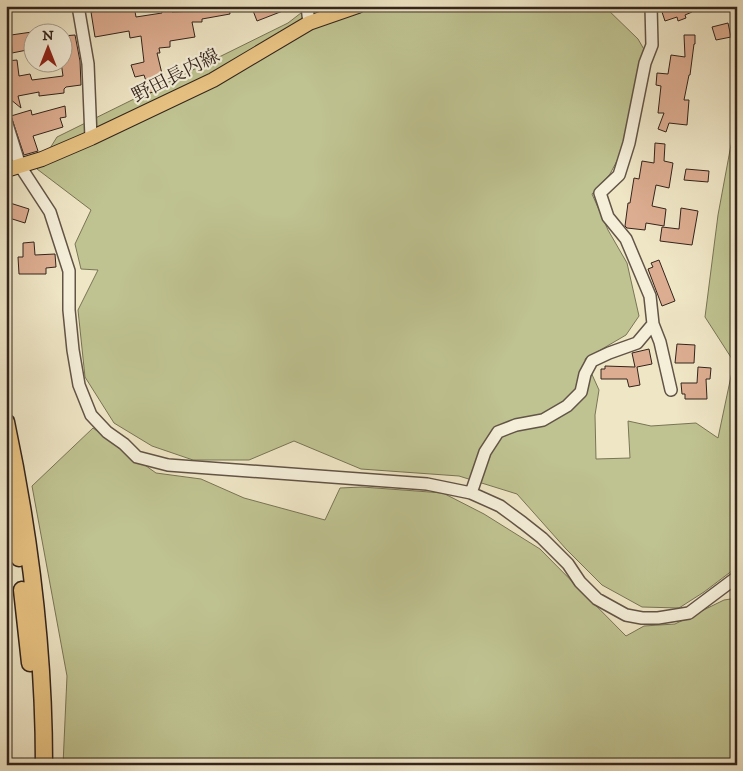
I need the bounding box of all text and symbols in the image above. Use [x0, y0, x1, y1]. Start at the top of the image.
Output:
north arrow [22, 22, 72, 72]
text: N [42, 27, 54, 45]
street label: 野田長内線 [128, 44, 224, 108]

